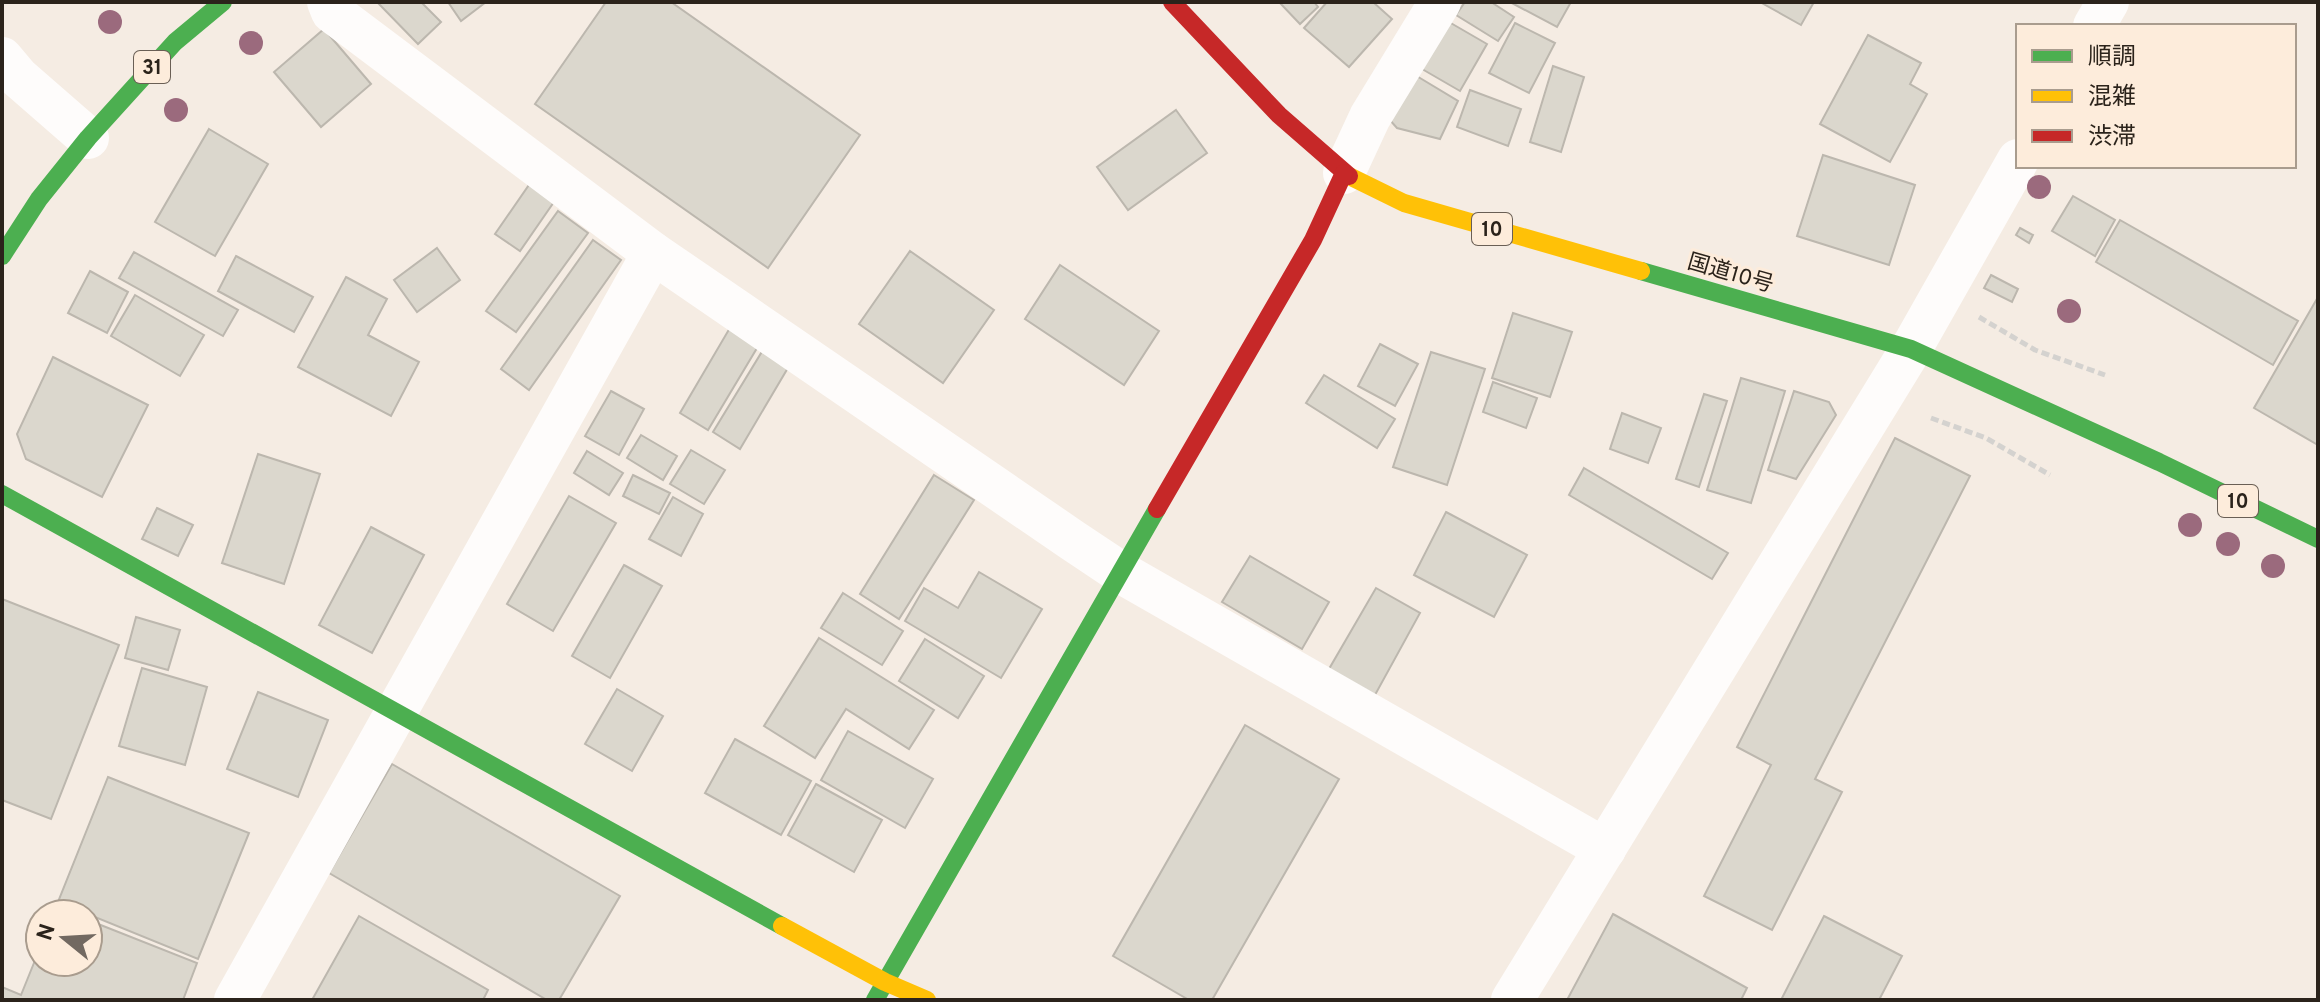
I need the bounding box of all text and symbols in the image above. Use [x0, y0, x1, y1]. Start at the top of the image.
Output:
legend [2016, 24, 2296, 168]
text: 順調 [2088, 43, 2136, 73]
road number: 31 [134, 51, 170, 83]
text: 混雑 [2088, 83, 2136, 113]
text: 渋滞 [2088, 123, 2136, 153]
road number: 10 [1472, 213, 1512, 245]
street label: 国道10号 [1684, 249, 1776, 300]
road number: 10 [2218, 485, 2258, 517]
north arrow [24, 898, 104, 978]
text: N [32, 921, 63, 944]

